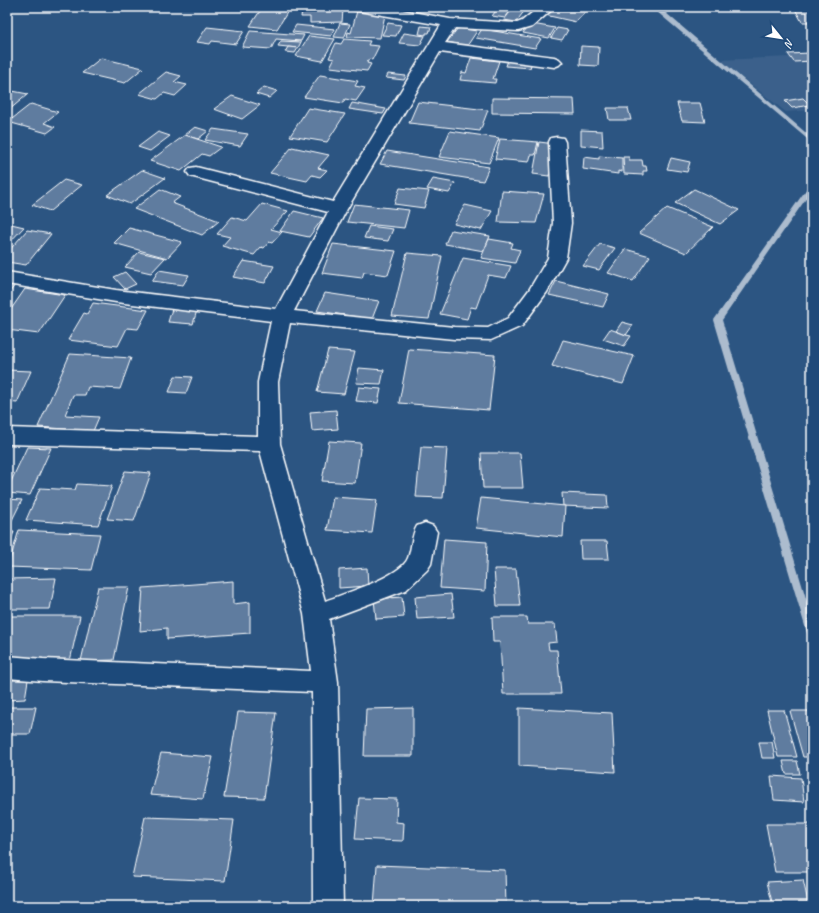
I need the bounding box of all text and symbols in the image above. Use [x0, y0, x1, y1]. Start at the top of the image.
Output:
north arrow [761, 18, 801, 58]
text: N [781, 37, 797, 51]

